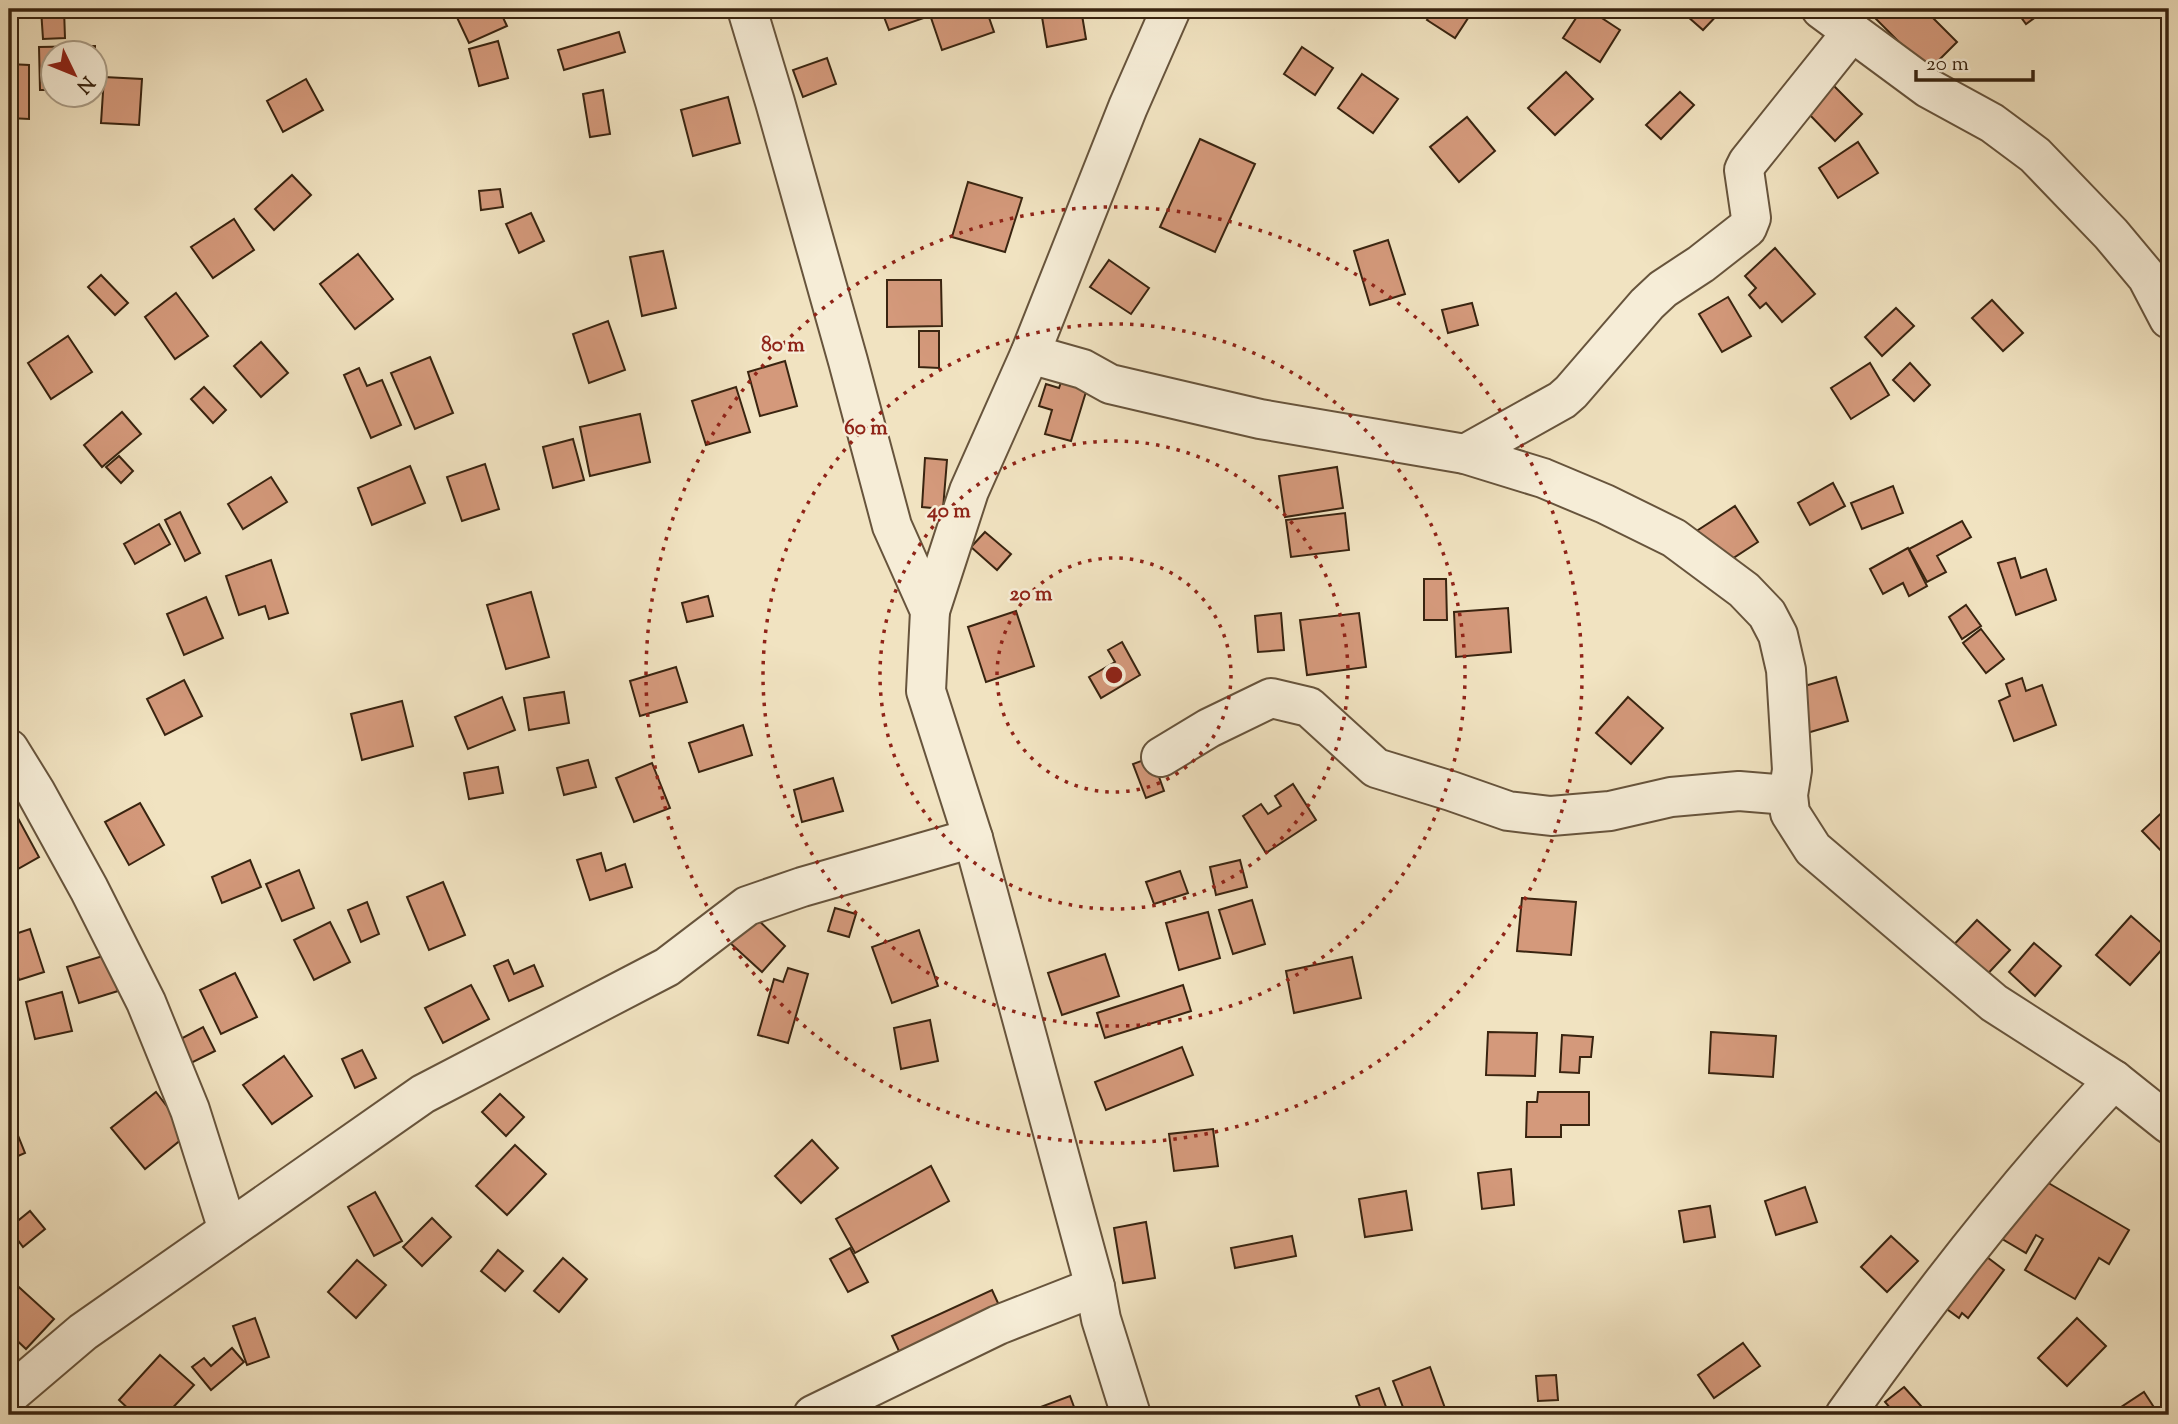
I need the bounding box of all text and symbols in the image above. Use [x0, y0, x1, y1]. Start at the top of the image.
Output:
north arrow [38, 38, 108, 108]
scale bar [1916, 38, 2033, 82]
text: 20 m [1926, 50, 1969, 80]
text: N [70, 69, 100, 99]
text: 80 m [761, 331, 805, 361]
text: 60 m [844, 414, 888, 444]
text: 40 m [926, 497, 971, 527]
text: 20 m [1010, 580, 1053, 610]
centre of rings [1102, 663, 1126, 687]

